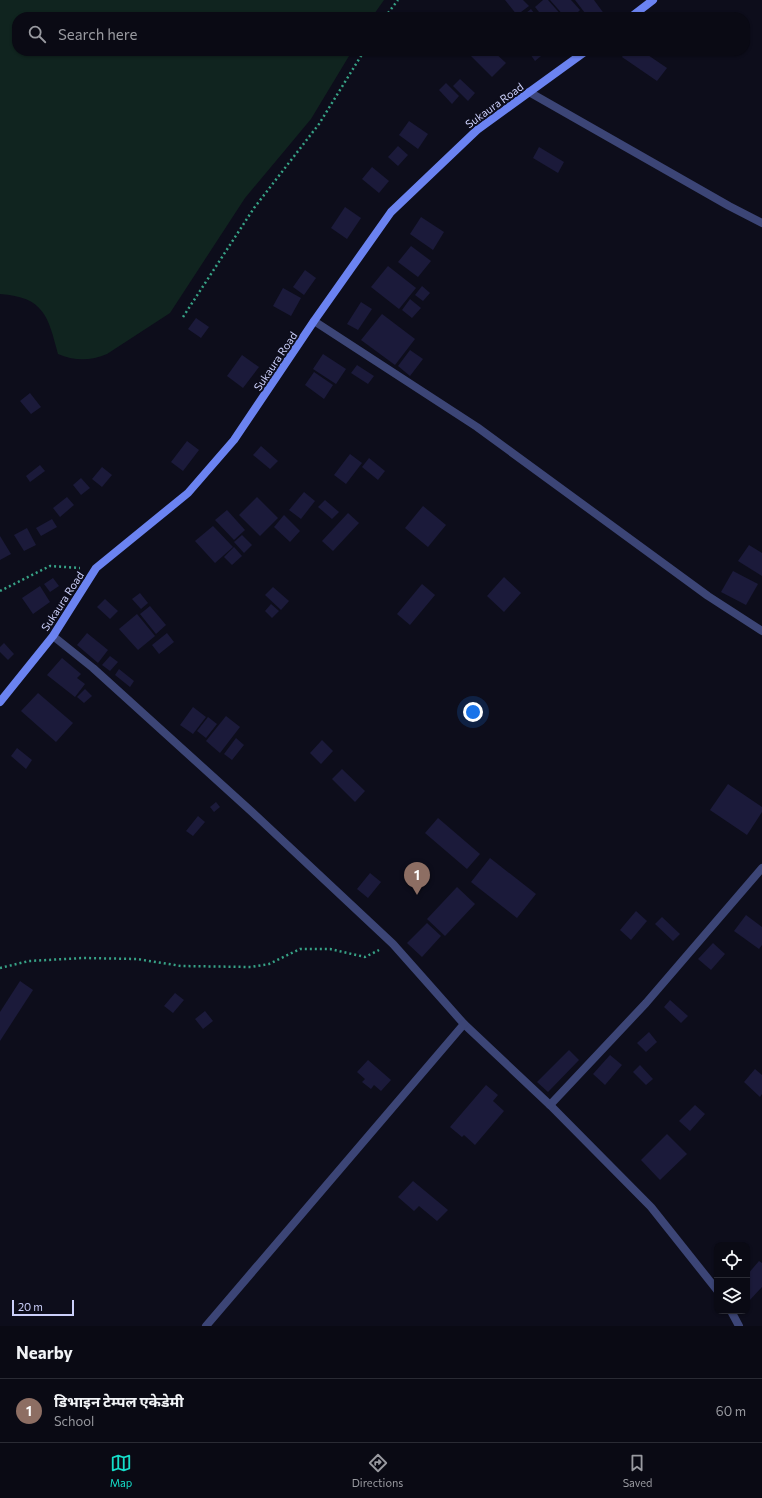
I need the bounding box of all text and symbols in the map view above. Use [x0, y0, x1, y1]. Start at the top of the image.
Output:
search box [12, 12, 750, 56]
icon: search [26, 23, 48, 45]
text: Search here [58, 25, 137, 43]
street label: Sukaura Road [463, 80, 525, 130]
street label: Sukaura Road [251, 329, 299, 393]
street label: Sukaura Road [38, 569, 86, 633]
your location [463, 702, 483, 722]
pin: 1 [404, 862, 430, 895]
map controls [714, 1242, 750, 1314]
button: locate [714, 1242, 750, 1278]
button: layers [714, 1278, 750, 1314]
scale bar [12, 1298, 74, 1317]
text: 20 m [18, 1300, 43, 1313]
text: Nearby [16, 1342, 73, 1363]
text: डिभाइन टेम्पल एकेडेमी [54, 1392, 184, 1410]
text: 1 [26, 1403, 32, 1419]
text: 60 m [716, 1403, 746, 1419]
text: School [54, 1413, 94, 1429]
tab: Map [110, 1452, 132, 1489]
tab: Directions [352, 1452, 403, 1489]
tab: Saved [623, 1452, 652, 1489]

